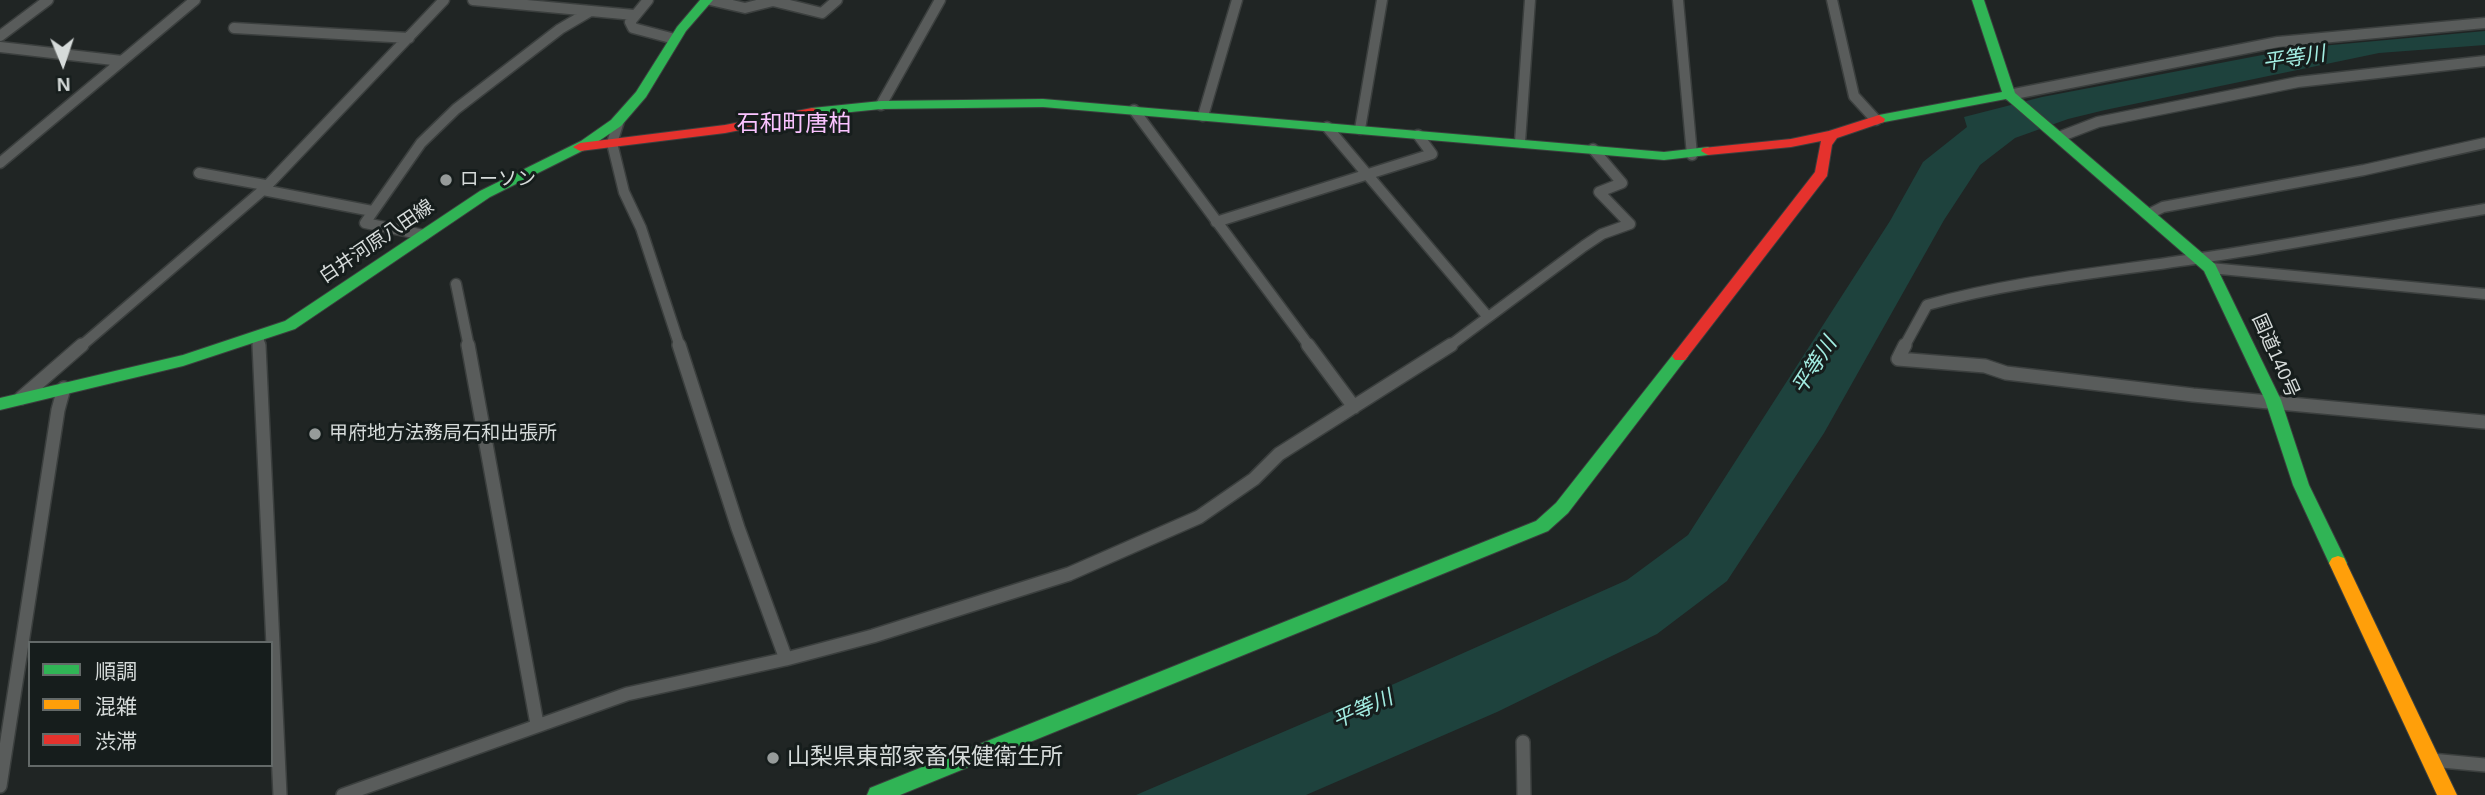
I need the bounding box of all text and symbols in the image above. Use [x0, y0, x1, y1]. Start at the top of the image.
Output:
north arrow [28, 28, 98, 98]
water label: 平等川 [2261, 42, 2327, 76]
text: N [57, 74, 71, 95]
district label: 石和町唐柏 [737, 111, 851, 139]
place label: ローソン [460, 169, 536, 191]
marker: ローソン [438, 172, 454, 188]
street label: 白井河原八田線 [315, 195, 439, 289]
street label: 国道140号 [2247, 311, 2303, 401]
water label: 平等川 [1787, 333, 1843, 399]
place label: 甲府地方法務局石和出張所 [329, 423, 557, 445]
marker: 甲府地方法務局石和出張所 [307, 426, 323, 442]
legend [28, 641, 273, 767]
text: 順調 [95, 660, 137, 683]
water label: 平等川 [1329, 686, 1397, 734]
text: 混雑 [95, 695, 137, 718]
text: 渋滞 [95, 730, 137, 753]
place label: 山梨県東部家畜保健衛生所 [787, 744, 1063, 772]
marker: 山梨県東部家畜保健衛生所 [765, 750, 781, 766]

